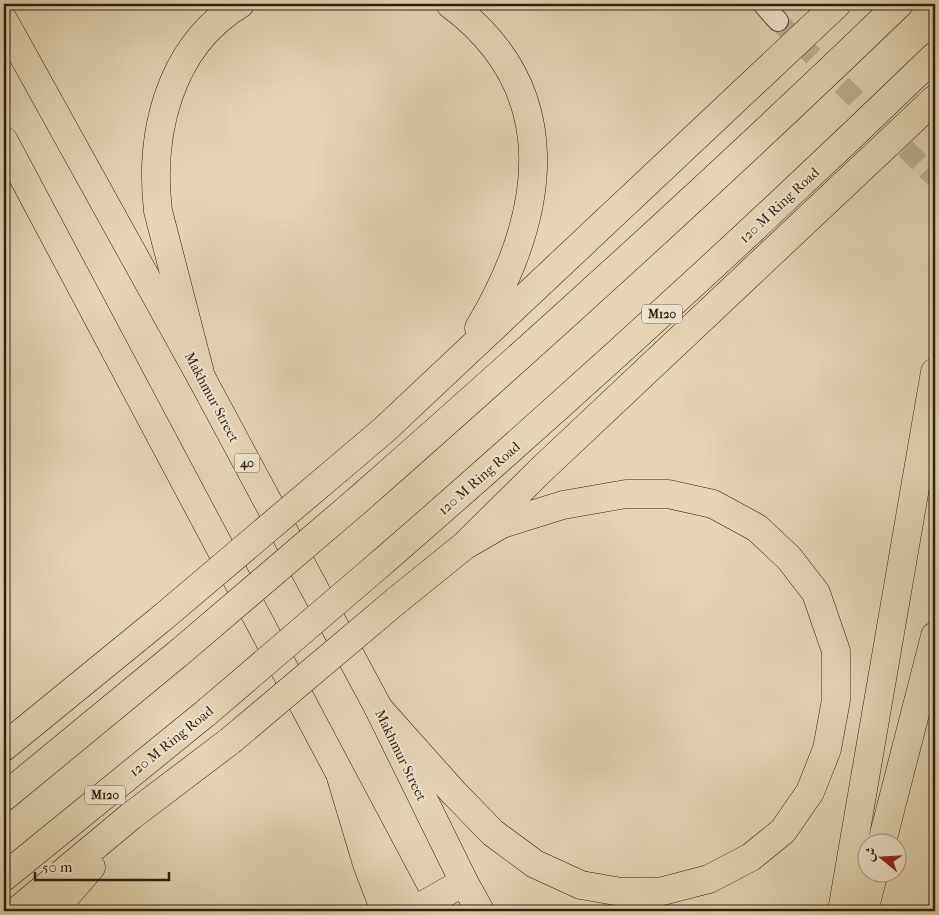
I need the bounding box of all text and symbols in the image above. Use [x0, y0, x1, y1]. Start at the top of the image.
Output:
street label: 120 M Ring Road [736, 164, 823, 247]
road number: M120 [642, 304, 682, 324]
street label: Makhmur Street [181, 349, 242, 445]
street label: 120 M Ring Road [435, 438, 524, 519]
road number: 40 [234, 453, 260, 472]
street label: 120 M Ring Road [126, 702, 217, 780]
street label: Makhmur Street [371, 707, 430, 804]
road number: M120 [85, 786, 125, 804]
north arrow [856, 832, 906, 882]
text: ش [860, 845, 880, 863]
scale bar [35, 850, 169, 882]
text: 50 m [42, 858, 73, 876]

